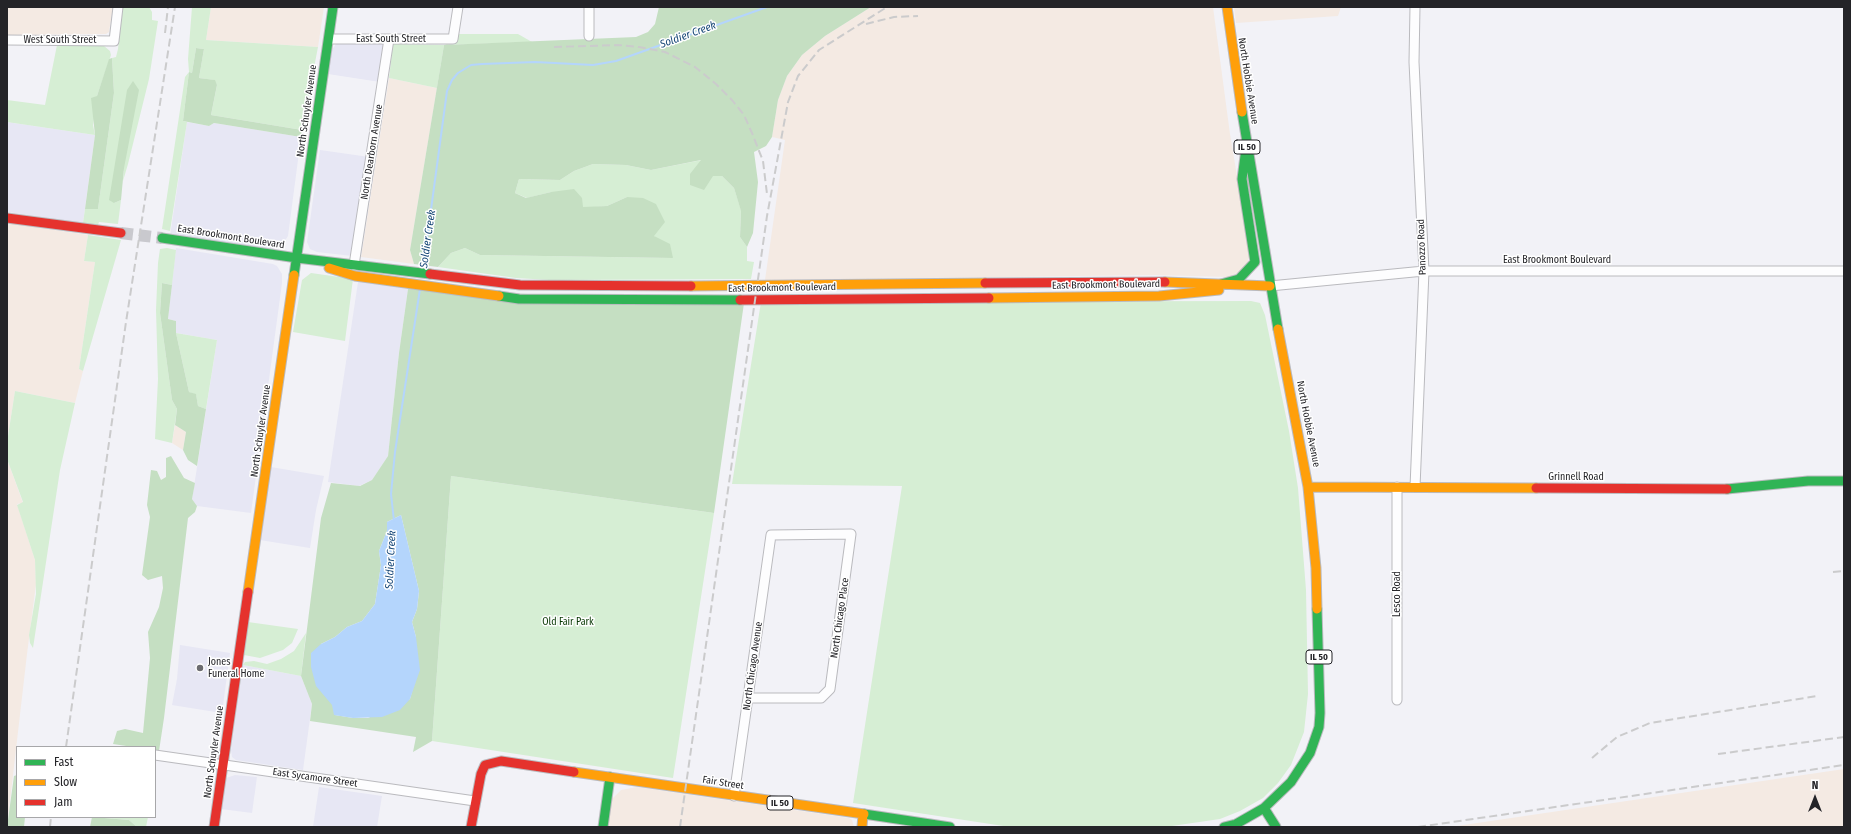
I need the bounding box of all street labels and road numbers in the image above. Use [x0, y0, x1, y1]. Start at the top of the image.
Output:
street label: East South Street [356, 33, 426, 45]
street label: West South Street [23, 34, 97, 46]
street label: North Hobbie Avenue [1235, 37, 1261, 125]
street label: North Schuyler Avenue [295, 64, 319, 158]
street label: North Dearborn Avenue [359, 103, 385, 201]
road number: IL 50 [1234, 140, 1260, 154]
street label: Panozzo Road [1415, 219, 1429, 275]
street label: East Brookmont Boulevard [177, 223, 285, 251]
street label: East Brookmont Boulevard [1503, 254, 1611, 266]
street label: East Brookmont Boulevard [1052, 278, 1160, 292]
street label: East Brookmont Boulevard [728, 281, 836, 295]
street label: North Hobbie Avenue [1294, 380, 1322, 468]
street label: North Schuyler Avenue [249, 384, 273, 478]
street label: Grinnell Road [1548, 471, 1604, 483]
street label: Lesco Road [1391, 571, 1403, 617]
street label: North Chicago Place [828, 577, 852, 659]
street label: North Chicago Avenue [741, 621, 765, 711]
road number: IL 50 [1306, 650, 1332, 664]
street label: North Schuyler Avenue [202, 705, 226, 799]
street label: East Sycamore Street [272, 766, 358, 790]
street label: Fair Street [702, 774, 744, 792]
road number: IL 50 [767, 796, 793, 810]

